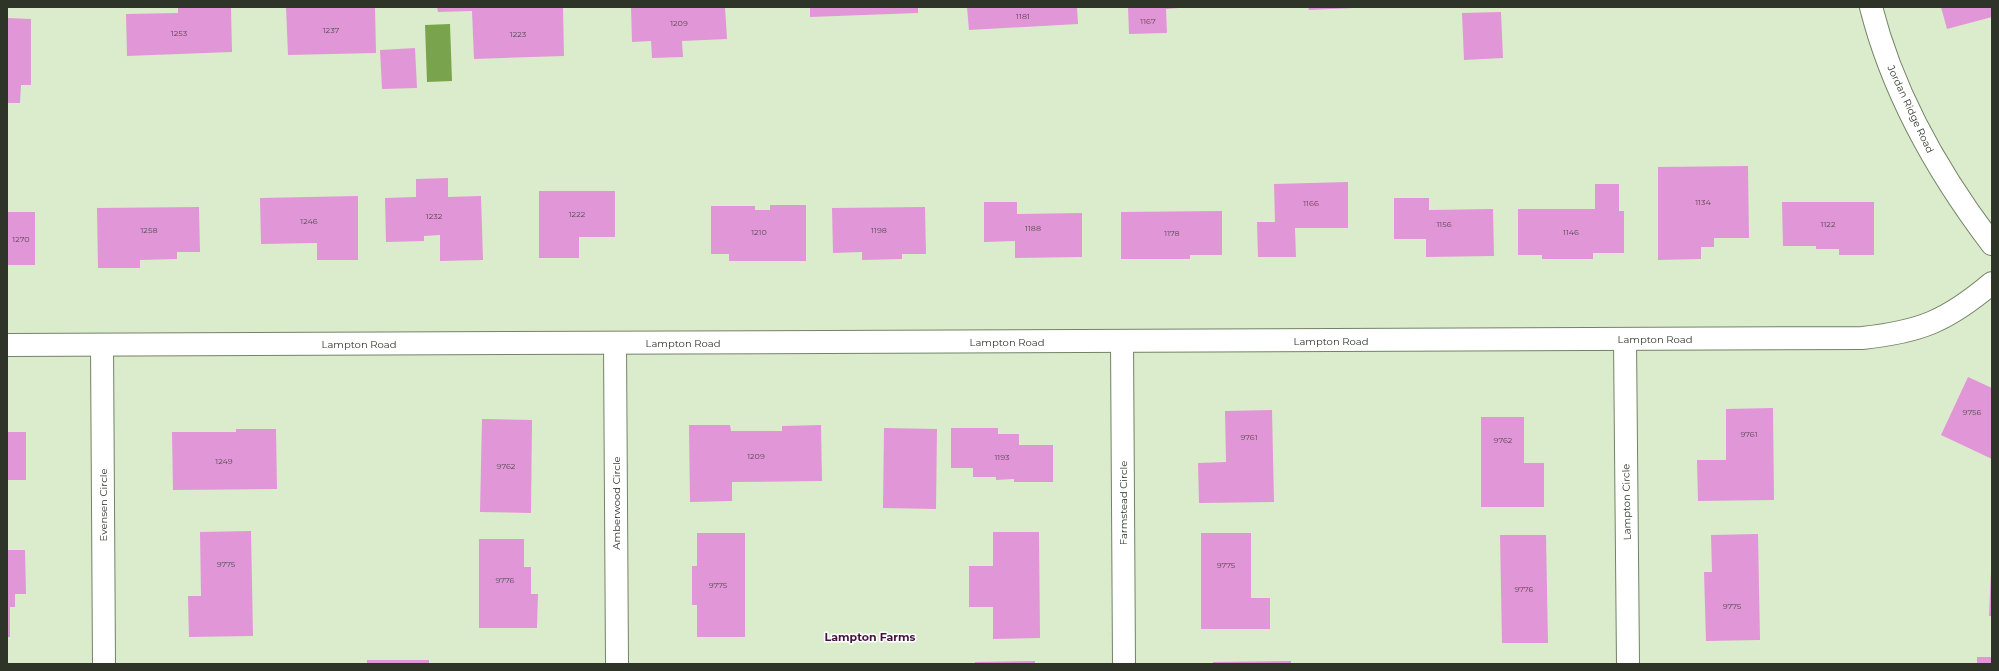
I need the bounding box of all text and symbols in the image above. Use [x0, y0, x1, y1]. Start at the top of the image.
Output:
house number: 1181 [1016, 11, 1030, 21]
house number: 1167 [1140, 16, 1156, 26]
house number: 1209 [670, 18, 688, 28]
house number: 1237 [323, 25, 340, 35]
house number: 1253 [171, 28, 188, 38]
house number: 1223 [510, 29, 527, 39]
street label: Jordan Ridge Road [1884, 62, 1937, 155]
house number: 1134 [1695, 197, 1711, 207]
house number: 1166 [1303, 198, 1319, 208]
house number: 1222 [569, 209, 586, 219]
house number: 1232 [426, 211, 443, 221]
house number: 1246 [300, 216, 318, 226]
house number: 1156 [1436, 219, 1452, 229]
house number: 1122 [1821, 219, 1836, 229]
house number: 1188 [1025, 223, 1041, 233]
house number: 1258 [140, 225, 158, 235]
house number: 1198 [871, 225, 887, 235]
house number: 1210 [751, 227, 767, 237]
house number: 1146 [1563, 227, 1579, 237]
house number: 1178 [1164, 228, 1180, 238]
house number: 1270 [12, 234, 30, 244]
street label: Lampton Road [1618, 333, 1692, 346]
street label: Lampton Road [1294, 335, 1368, 348]
street label: Lampton Road [970, 336, 1044, 349]
street label: Lampton Road [646, 337, 720, 350]
street label: Lampton Road [322, 338, 396, 351]
house number: 9756 [1963, 407, 1982, 417]
house number: 9761 [1740, 429, 1758, 439]
house number: 9761 [1240, 432, 1258, 442]
house number: 9762 [1494, 435, 1513, 445]
house number: 1209 [747, 451, 765, 461]
house number: 1193 [994, 452, 1010, 462]
house number: 1249 [215, 456, 233, 466]
street label: Amberwood Circle [610, 456, 623, 550]
house number: 9762 [497, 461, 516, 471]
street label: Farmstead Circle [1117, 461, 1130, 545]
street label: Lampton Circle [1619, 464, 1634, 540]
street label: Evensen Circle [97, 469, 110, 541]
house number: 9775 [217, 559, 236, 569]
house number: 9775 [1217, 560, 1236, 570]
house number: 9776 [496, 575, 515, 585]
house number: 9775 [709, 580, 728, 590]
house number: 9776 [1515, 584, 1534, 594]
house number: 9775 [1723, 601, 1742, 611]
district label: Lampton Farms [825, 630, 916, 644]

